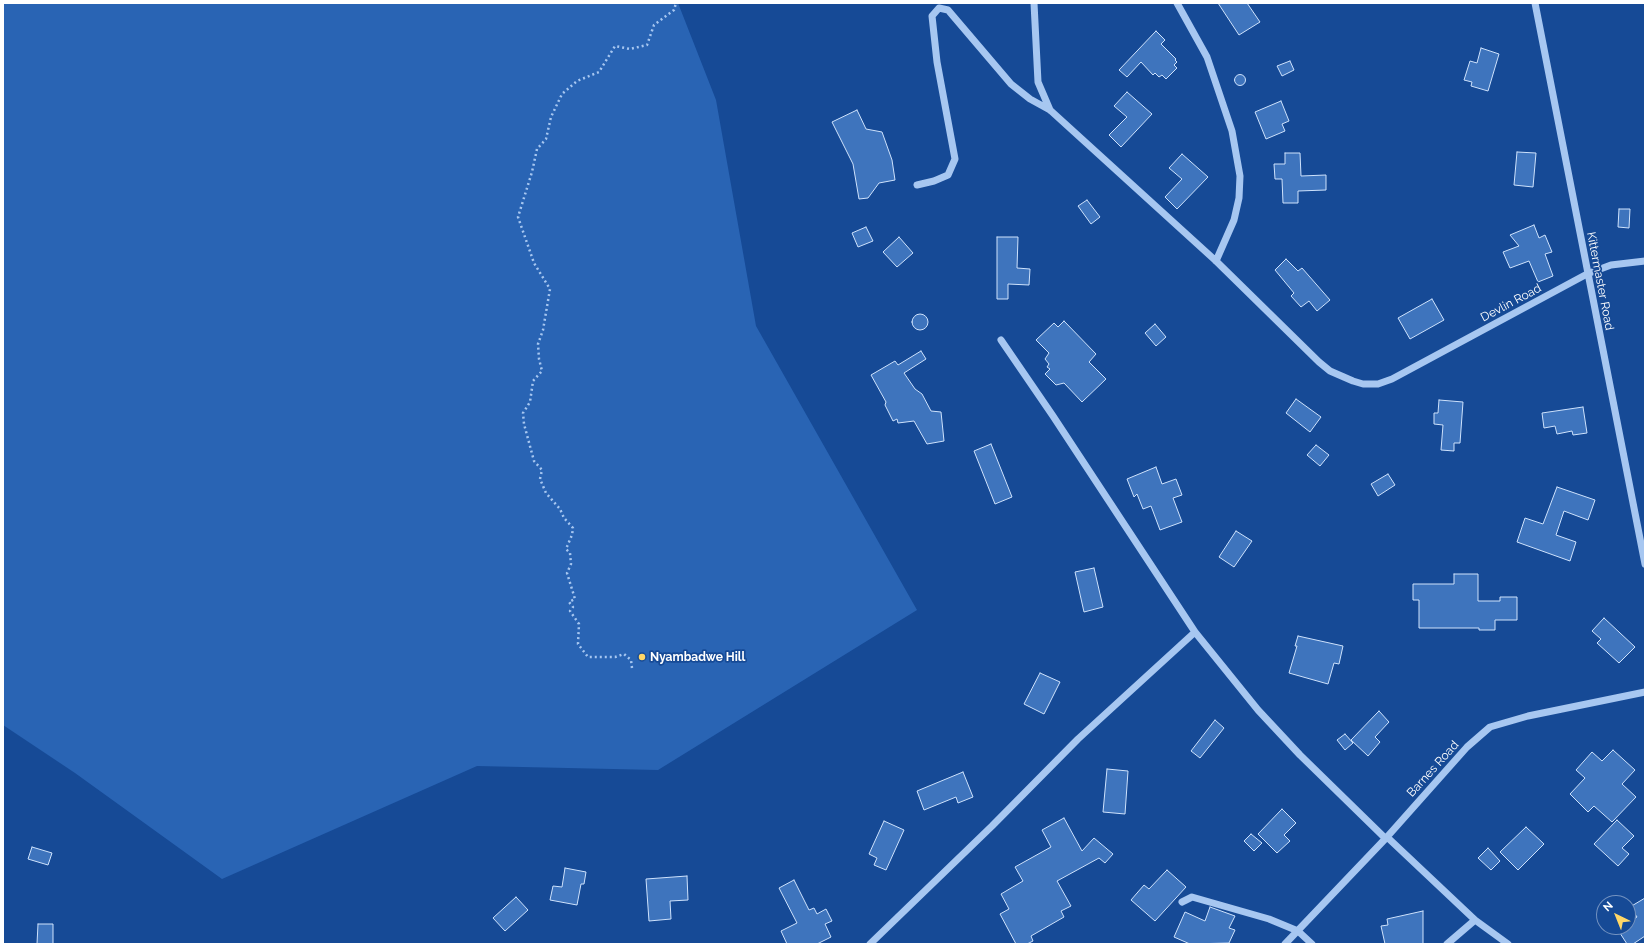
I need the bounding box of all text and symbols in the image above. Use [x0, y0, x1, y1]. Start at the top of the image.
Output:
street label: Kittermaster Road [1583, 231, 1617, 331]
street label: Devlin Road [1478, 281, 1544, 325]
place label: Nyambadwe Hill [650, 650, 745, 664]
marker: Nyambadwe Hill [637, 652, 647, 662]
street label: Barnes Road [1404, 738, 1462, 800]
north arrow [1596, 895, 1636, 935]
text: N [1601, 899, 1616, 914]

